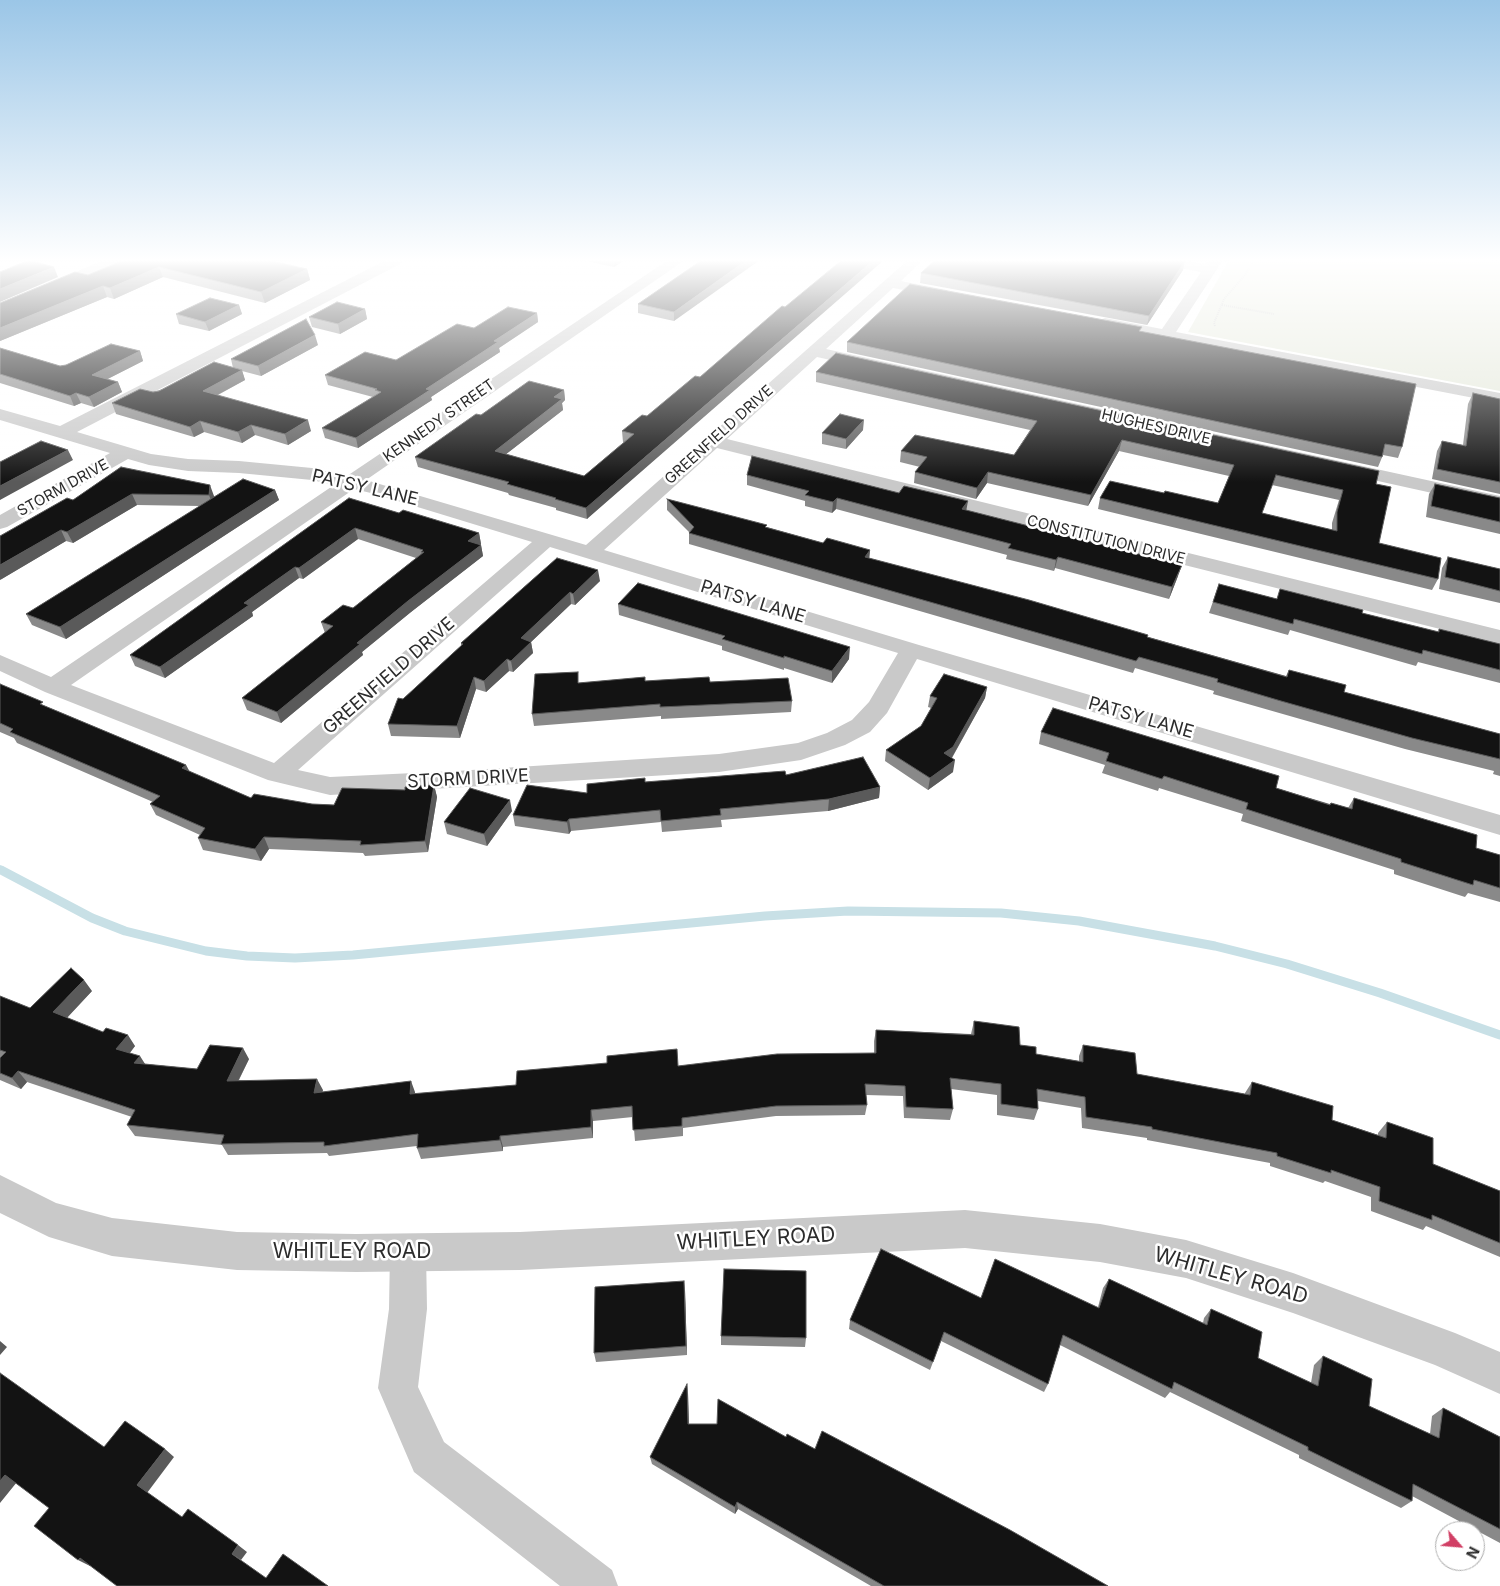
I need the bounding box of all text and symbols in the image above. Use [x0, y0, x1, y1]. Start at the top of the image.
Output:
street label: KENNEDY STREET [380, 376, 498, 466]
street label: GREENFIELD DRIVE [661, 382, 777, 488]
street label: HUGHES DRIVE [1100, 406, 1212, 448]
street label: STORM DRIVE [14, 455, 112, 521]
street label: PATSY LANE [310, 465, 420, 511]
street label: CONSTITUTION DRIVE [1025, 512, 1187, 568]
street label: PATSY LANE [698, 576, 808, 628]
street label: GREENFIELD DRIVE [319, 613, 459, 739]
street label: PATSY LANE [1086, 693, 1196, 743]
street label: STORM DRIVE [407, 765, 529, 793]
street label: WHITLEY ROAD [676, 1222, 836, 1256]
street label: WHITLEY ROAD [273, 1239, 431, 1265]
street label: WHITLEY ROAD [1151, 1242, 1311, 1310]
north arrow [1435, 1521, 1485, 1571]
text: N [1463, 1544, 1483, 1561]

